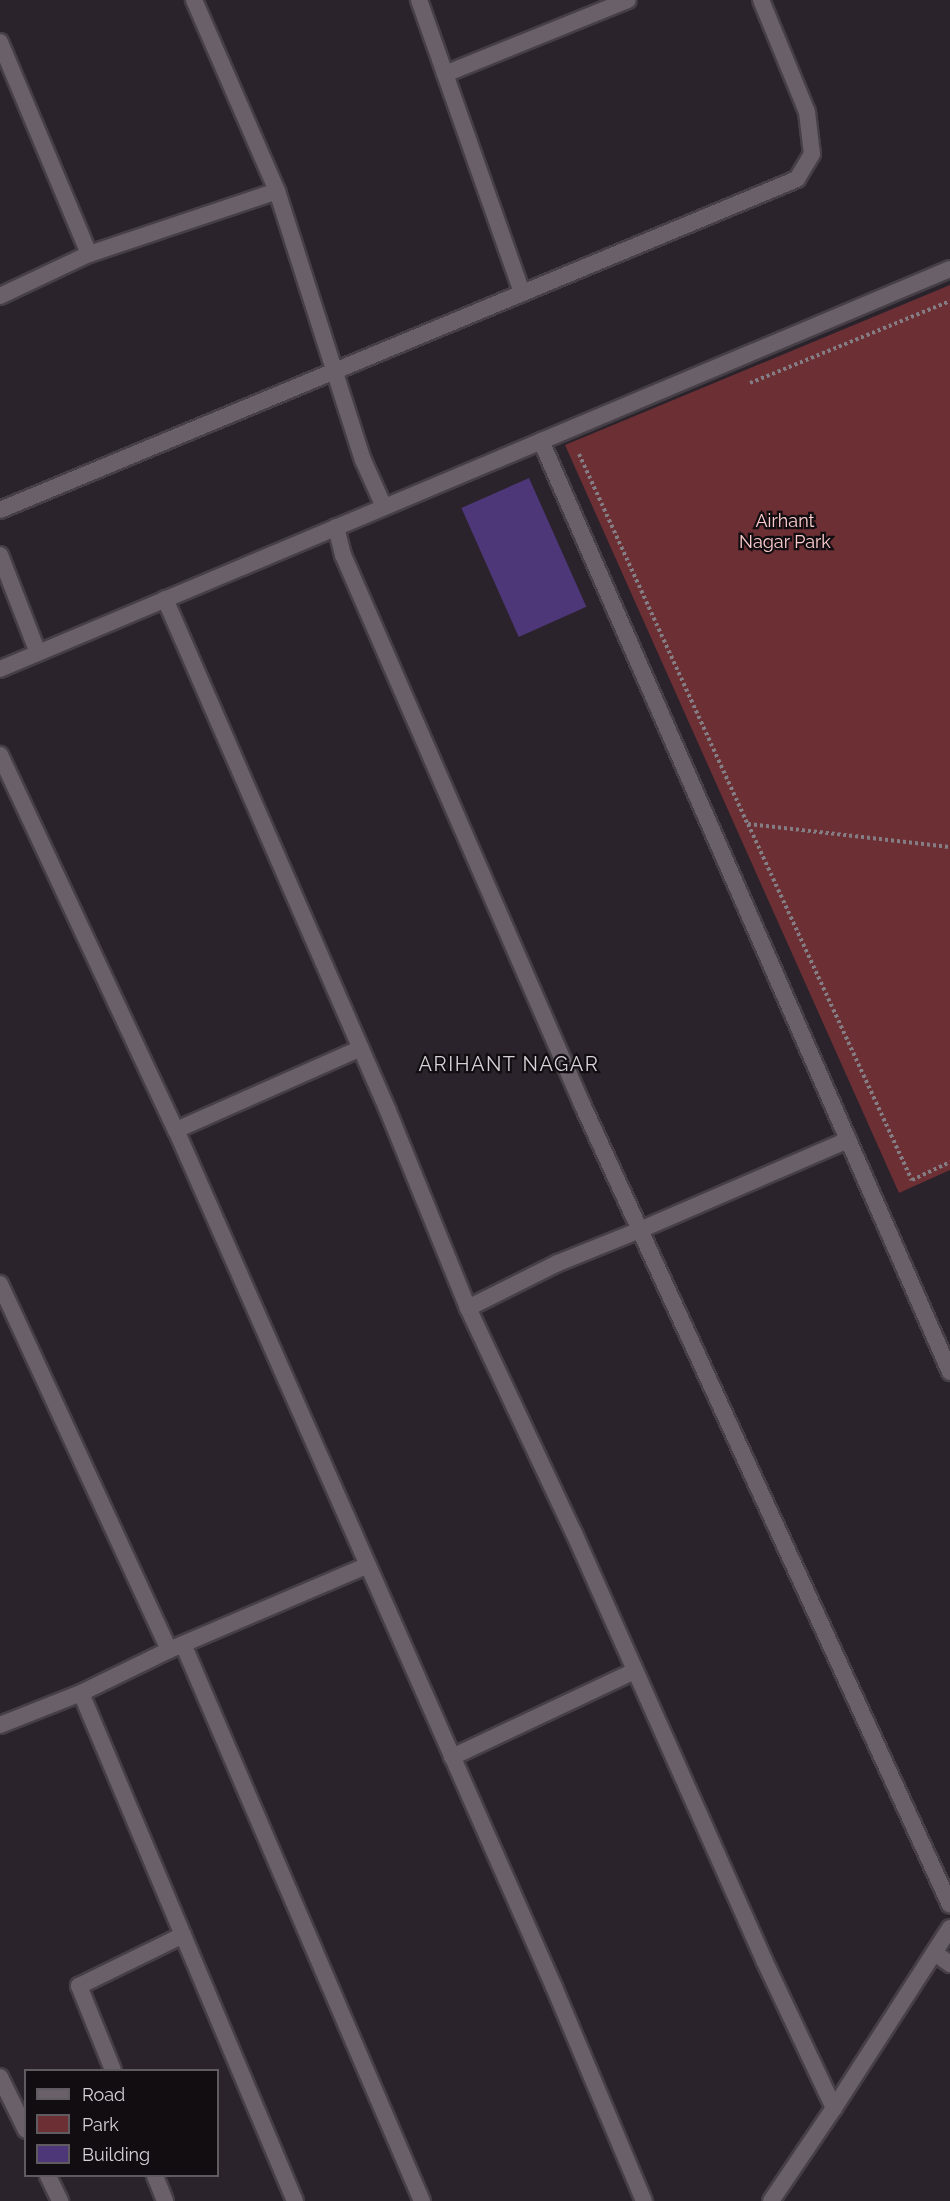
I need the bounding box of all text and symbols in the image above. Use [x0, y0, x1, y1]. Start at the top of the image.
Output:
park label: Airhant Nagar Park [739, 511, 831, 554]
district label: ARIHANT NAGAR [418, 1052, 600, 1076]
legend [24, 2069, 219, 2177]
text: Road [82, 2084, 125, 2105]
text: Park [82, 2114, 119, 2135]
text: Building [82, 2144, 150, 2165]

